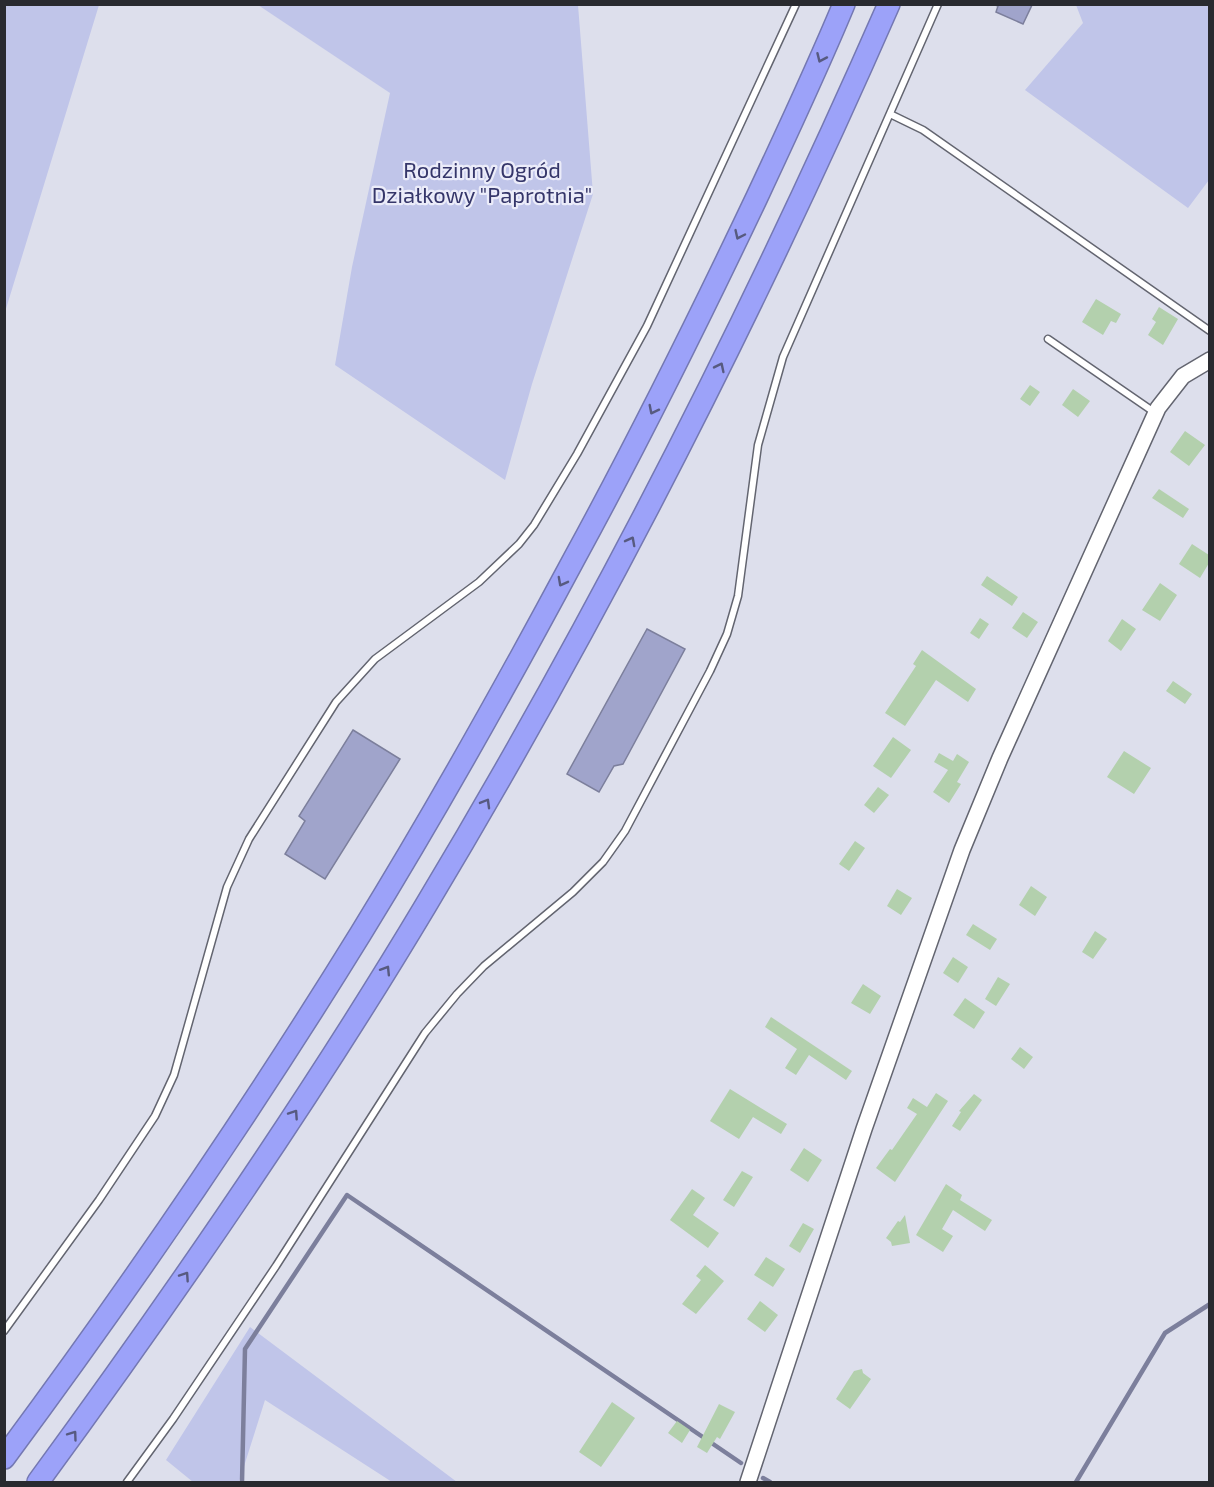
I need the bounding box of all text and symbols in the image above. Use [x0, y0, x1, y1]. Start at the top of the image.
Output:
one-way arrow [816, 52, 828, 63]
park label: Rodzinny Ogród Działkowy "Paprotnia" [372, 156, 592, 207]
one-way arrow [734, 228, 746, 239]
one-way arrow [713, 363, 725, 374]
one-way arrow [649, 404, 660, 414]
one-way arrow [624, 536, 635, 547]
one-way arrow [558, 576, 569, 587]
one-way arrow [479, 799, 490, 809]
one-way arrow [378, 966, 390, 976]
one-way arrow [287, 1110, 298, 1121]
one-way arrow [178, 1272, 189, 1283]
one-way arrow [65, 1431, 76, 1442]

